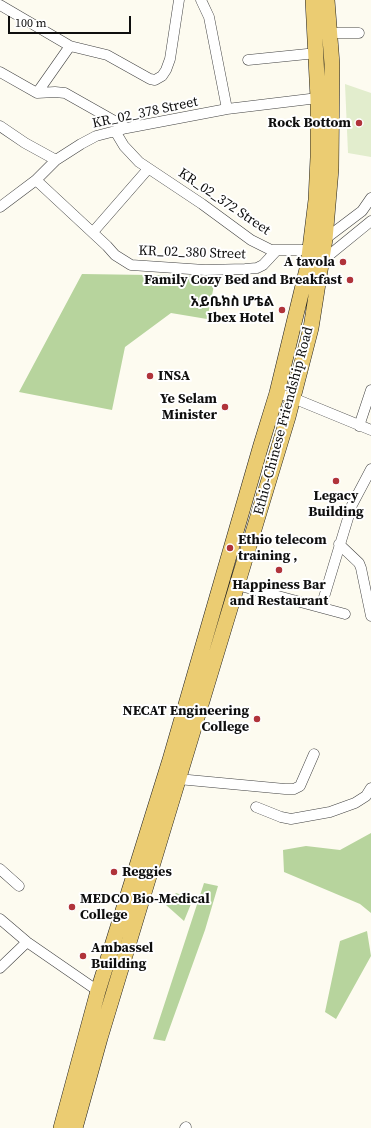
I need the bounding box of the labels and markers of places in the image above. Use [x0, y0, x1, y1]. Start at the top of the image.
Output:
place label: Rock Bottom [268, 115, 351, 131]
marker: Rock Bottom [354, 118, 364, 128]
place label: A tavola [284, 254, 335, 270]
marker: A tavola [338, 257, 348, 267]
place label: Family Cozy Bed and Breakfast [144, 272, 342, 288]
marker: Family Cozy Bed and Breakfast [345, 275, 355, 285]
place label: አይቤክስ ሆቴል Ibex Hotel [191, 294, 274, 326]
marker: አይቤክስ ሆቴል Ibex Hotel [277, 305, 287, 315]
place label: INSA [158, 368, 190, 384]
marker: INSA [145, 371, 155, 381]
place label: Ye Selam Minister [160, 391, 217, 424]
marker: Ye Selam Minister [220, 402, 230, 412]
marker: Legacy Building [331, 476, 341, 486]
place label: Legacy Building [308, 488, 364, 520]
place label: Ethio telecom training , [238, 532, 327, 564]
marker: Ethio telecom training , [225, 543, 235, 553]
marker: Happiness Bar and Restaurant [274, 565, 284, 575]
place label: Happiness Bar and Restaurant [230, 577, 328, 610]
place label: NECAT Engineering College [123, 703, 249, 736]
marker: NECAT Engineering College [252, 714, 262, 724]
place label: Reggies [122, 864, 172, 880]
marker: Reggies [109, 867, 119, 877]
place label: MEDCO Bio-Medical College [80, 891, 210, 924]
marker: MEDCO Bio-Medical College [67, 902, 77, 912]
place label: Ambassel Building [91, 940, 153, 972]
marker: Ambassel Building [78, 951, 88, 961]

